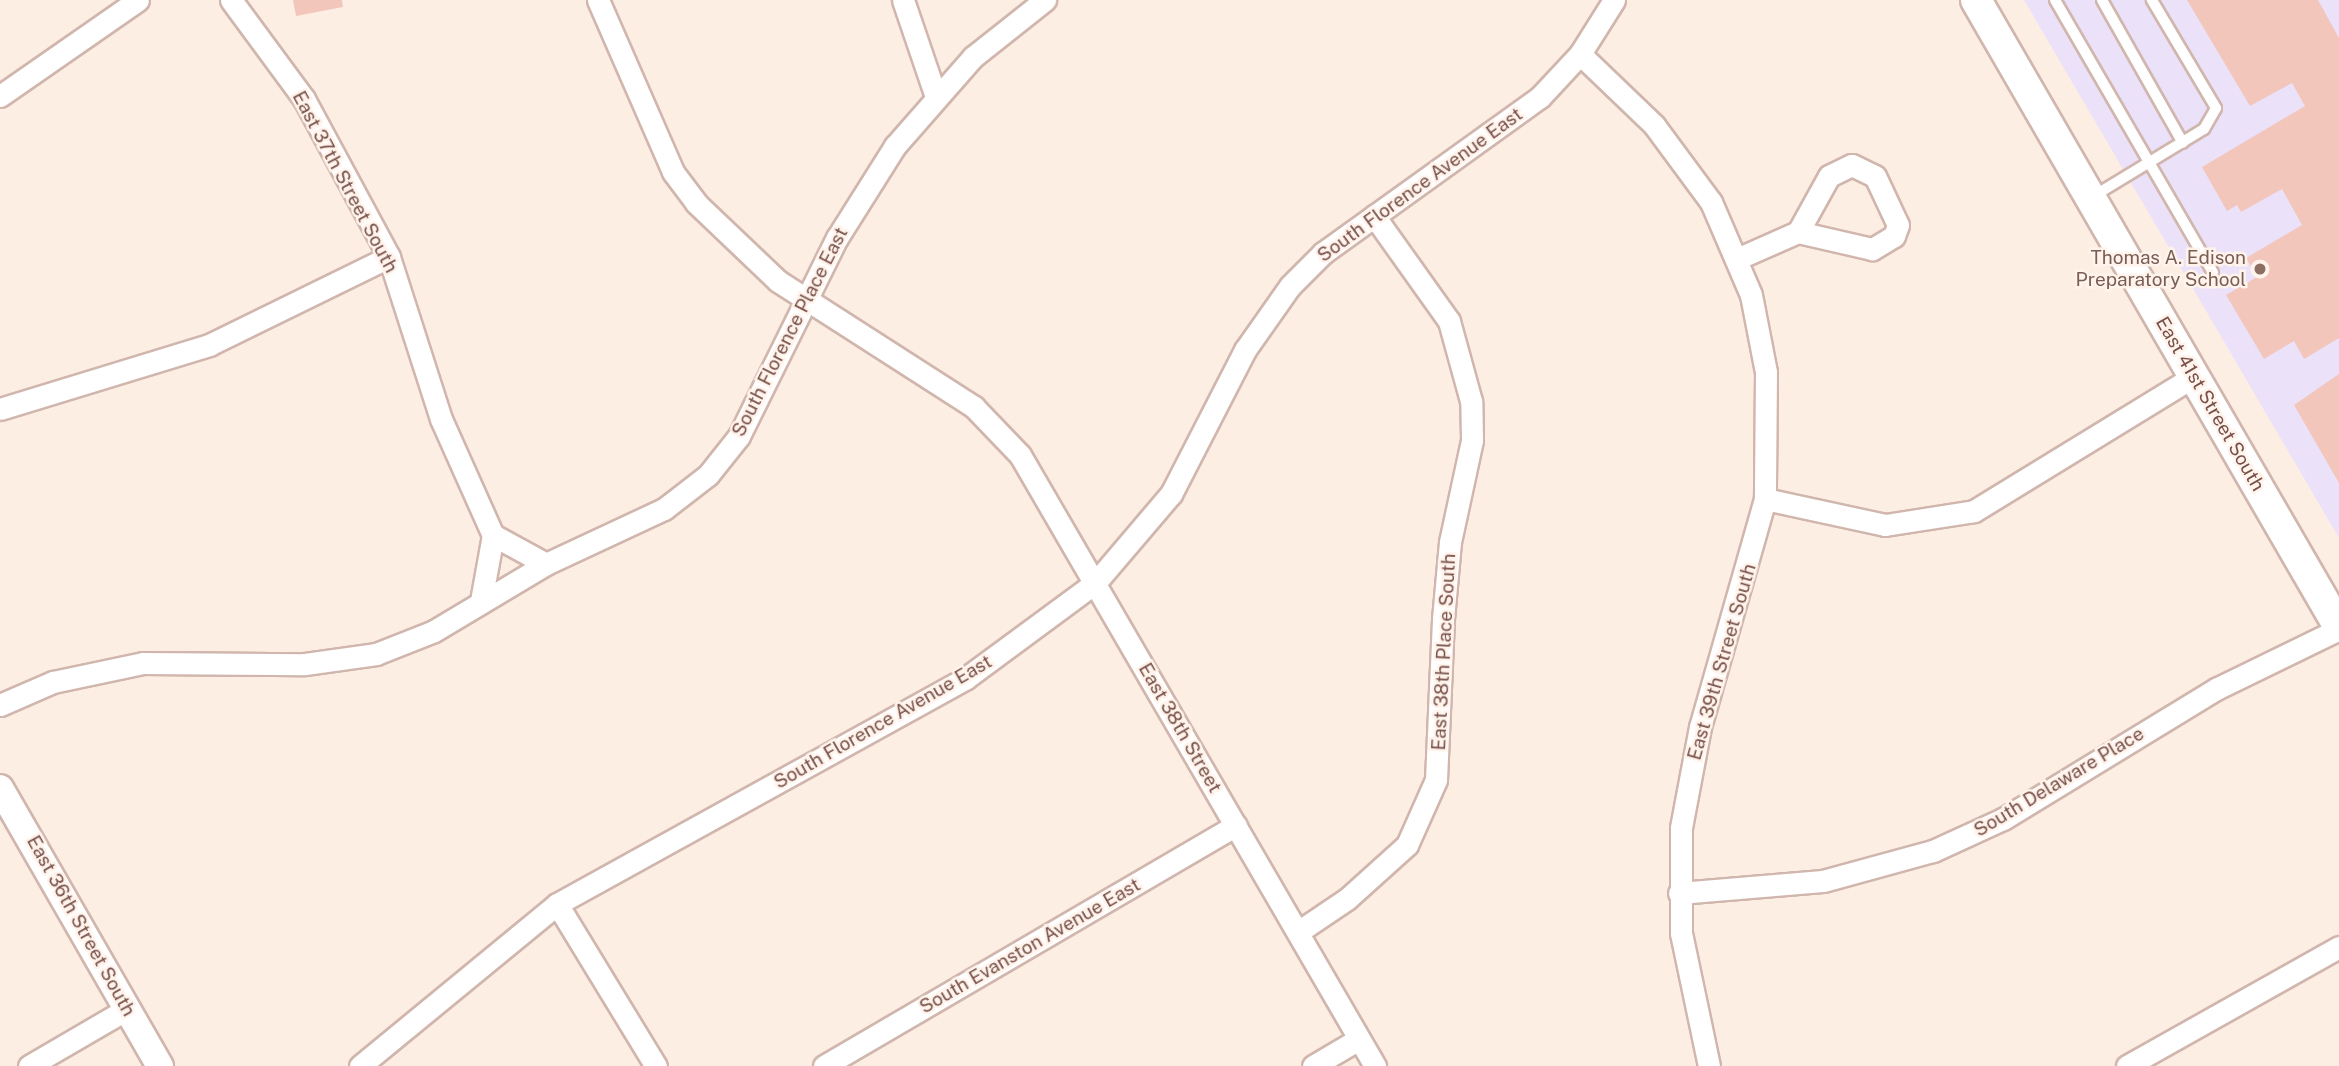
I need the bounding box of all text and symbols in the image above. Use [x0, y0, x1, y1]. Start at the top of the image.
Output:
street label: East 37th Street South [287, 87, 403, 277]
street label: South Florence Avenue East [1313, 103, 1527, 267]
street label: South Florence Place East [727, 223, 853, 441]
place label: Thomas A. Edison Preparatory School [2076, 247, 2246, 291]
marker: Thomas A. Edison Preparatory School [2252, 261, 2268, 277]
street label: East 41st Street South [2151, 313, 2269, 495]
street label: East 38th Place South [1427, 553, 1461, 751]
street label: East 39th Street South [1683, 561, 1761, 763]
street label: South Florence Avenue East [770, 650, 996, 794]
street label: East 38th Street [1134, 659, 1226, 797]
street label: South Delaware Place [1970, 722, 2148, 842]
street label: East 36th Street South [22, 832, 140, 1020]
street label: South Evanston Avenue East [915, 873, 1145, 1019]

